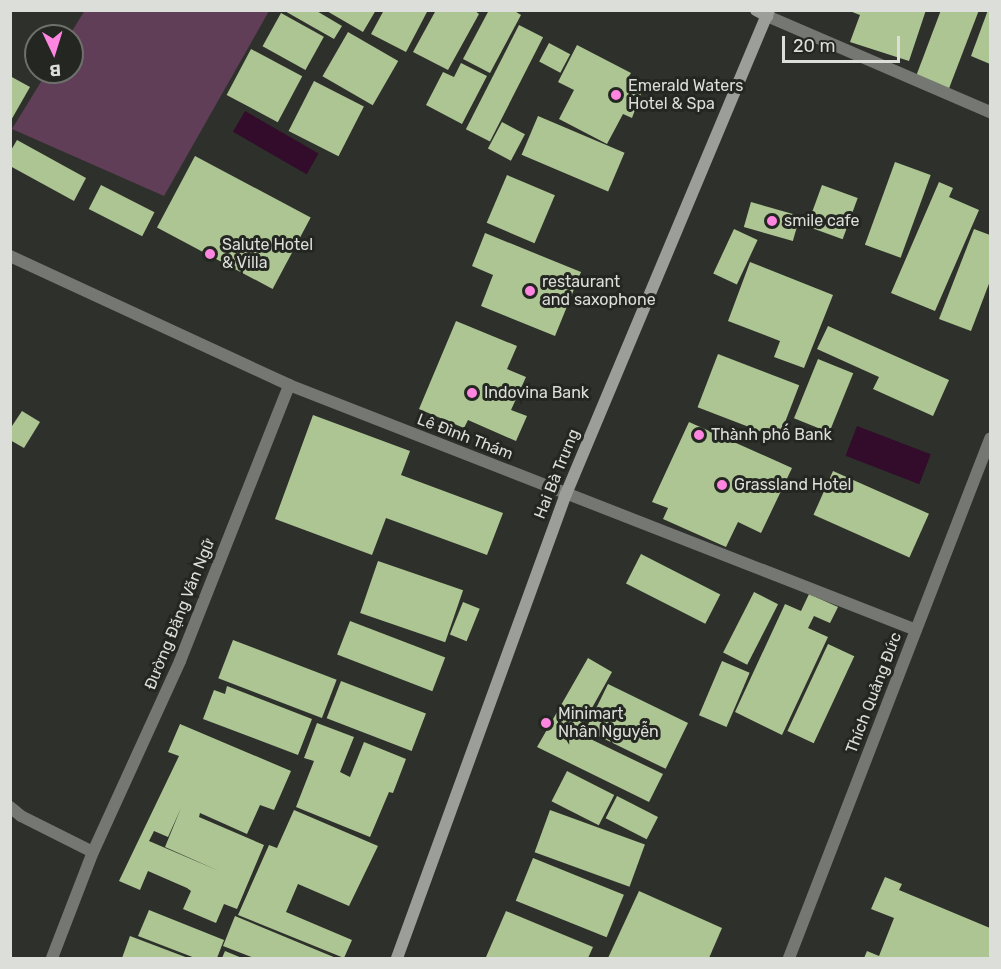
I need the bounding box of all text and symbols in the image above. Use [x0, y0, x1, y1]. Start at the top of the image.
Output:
north arrow [24, 24, 84, 84]
scale bar [785, 24, 904, 62]
text: 20 m [793, 35, 835, 57]
text: B [49, 61, 61, 80]
place label: Emerald Waters Hotel & Spa [628, 76, 744, 114]
marker: Emerald Waters Hotel & Spa [609, 88, 623, 102]
place label: smile cafe [784, 211, 860, 231]
marker: smile cafe [765, 214, 779, 228]
place label: Salute Hotel & Villa [222, 235, 313, 273]
marker: Salute Hotel & Villa [203, 247, 217, 261]
place label: restaurant and saxophone [542, 272, 656, 310]
marker: restaurant and saxophone [523, 284, 537, 298]
place label: Indovina Bank [484, 383, 589, 403]
marker: Indovina Bank [465, 386, 479, 400]
street label: Lê Đình Thám [414, 410, 516, 464]
place label: Thành phố Bank [711, 425, 832, 445]
street label: Hai Bà Trưng [530, 426, 584, 522]
marker: Thành phố Bank [692, 428, 706, 442]
place label: Grassland Hotel [734, 475, 851, 495]
marker: Grassland Hotel [715, 478, 729, 492]
street label: Đường Đặng Văn Ngữ [141, 535, 219, 693]
street label: Thích Quảng Đức [842, 630, 906, 756]
place label: Minimart Nhân Nguyễn [558, 704, 659, 742]
marker: Minimart Nhân Nguyễn [539, 716, 553, 730]

